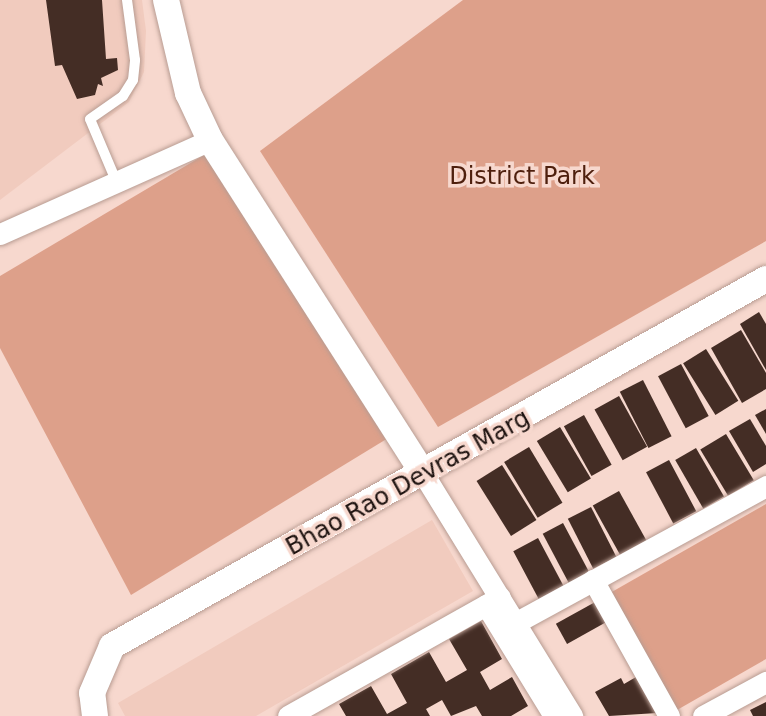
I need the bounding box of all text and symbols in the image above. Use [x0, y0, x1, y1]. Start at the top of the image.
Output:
park label: District Park [449, 163, 595, 191]
street label: Bhao Rao Devras Marg [281, 404, 535, 562]

